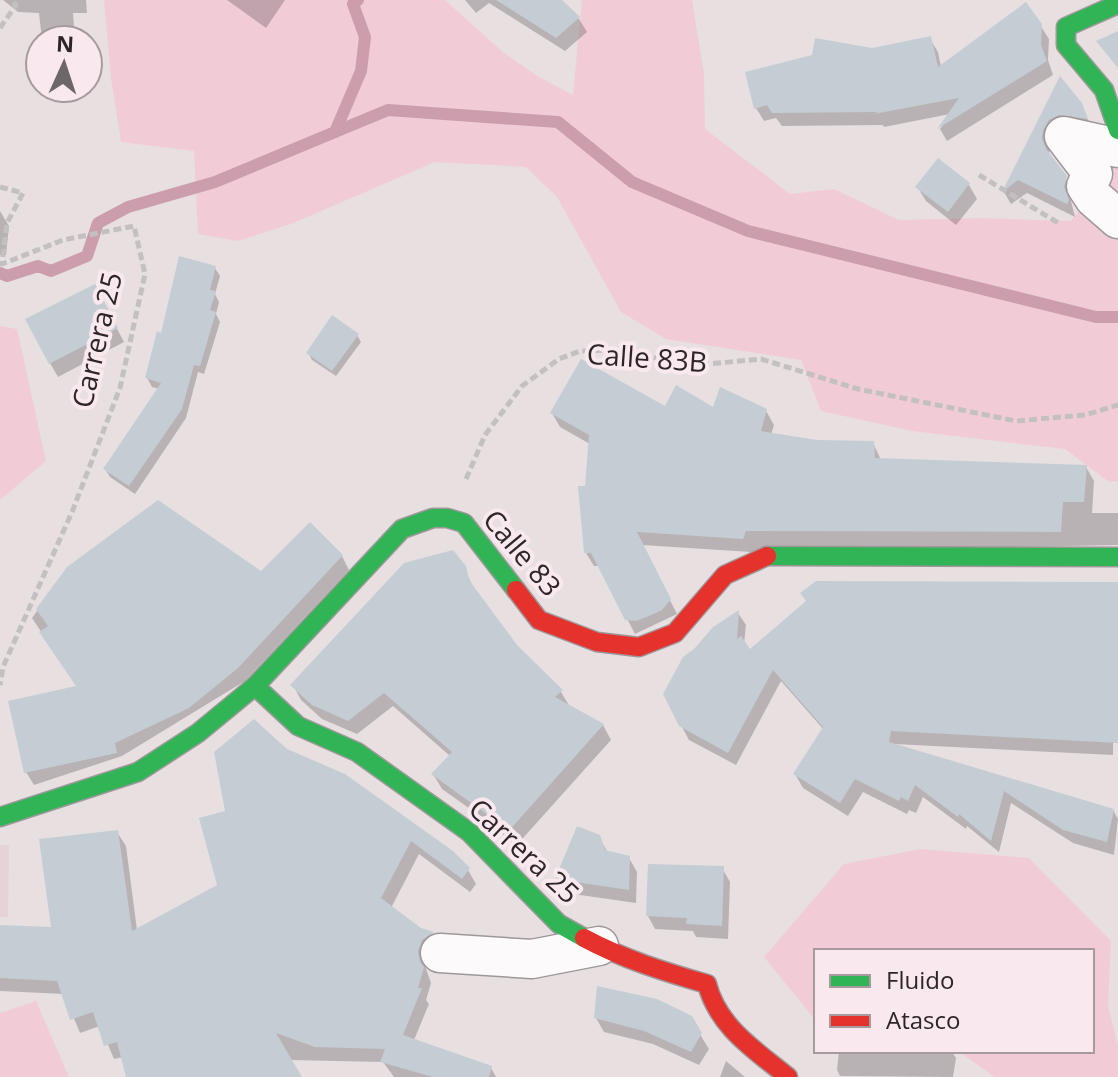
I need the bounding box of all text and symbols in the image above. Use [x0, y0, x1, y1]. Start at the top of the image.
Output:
north arrow [24, 24, 104, 104]
text: N [55, 28, 75, 58]
street label: Carrera 25 [62, 268, 130, 411]
street label: Calle 83B [586, 334, 708, 380]
street label: Calle 83 [475, 501, 570, 604]
street label: Carrera 25 [461, 789, 588, 911]
legend [814, 949, 1094, 1053]
text: Fluido [886, 963, 954, 996]
text: Atasco [886, 1003, 960, 1036]

